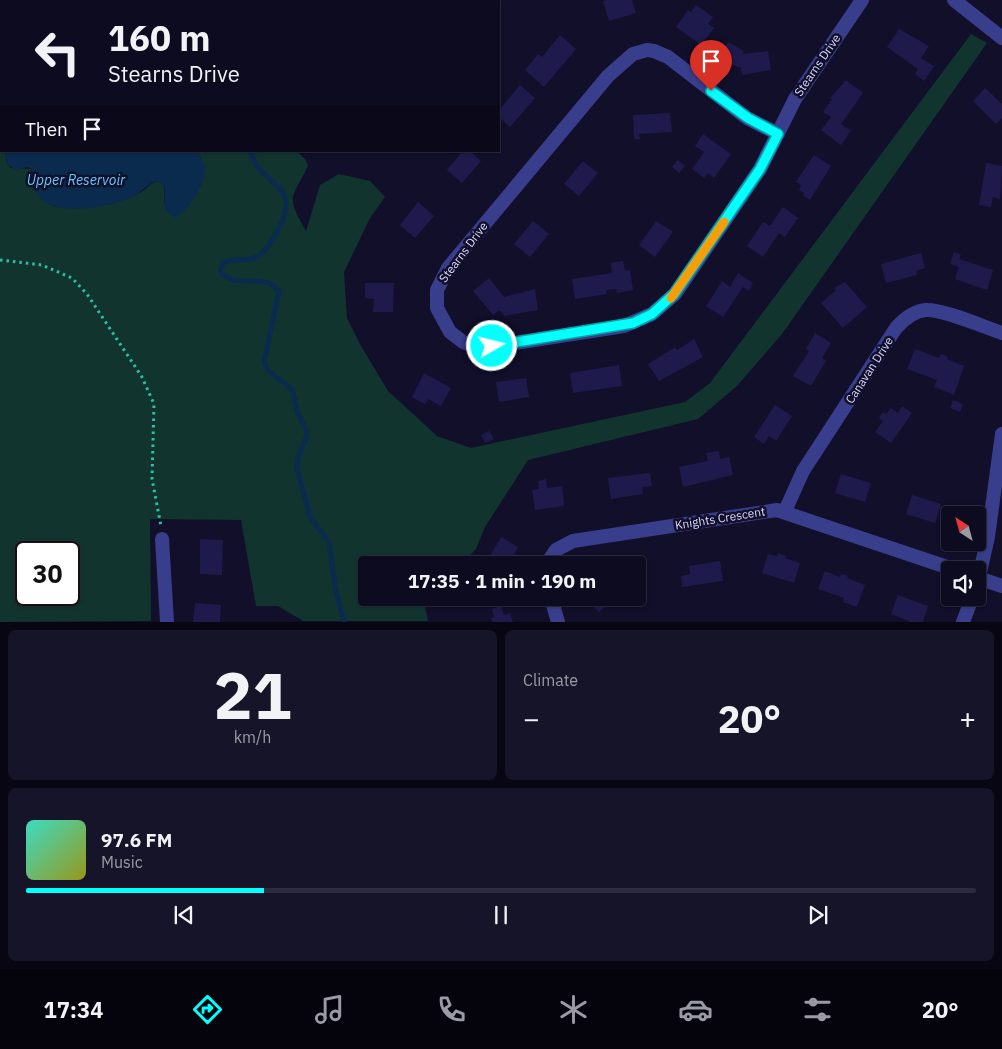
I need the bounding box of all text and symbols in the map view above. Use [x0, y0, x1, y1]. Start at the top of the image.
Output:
text: 160 m [108, 15, 211, 61]
icon: left [25, 20, 90, 85]
street label: Stearns Drive [791, 31, 844, 99]
pin [690, 40, 732, 91]
icon: arrive [697, 47, 725, 75]
text: Stearns Drive [108, 59, 240, 88]
icon: arrive [78, 115, 106, 143]
text: Then [25, 117, 68, 141]
water label: Upper Reservoir [27, 171, 126, 189]
street label: Stearns Drive [435, 218, 491, 285]
position arrow [465, 319, 517, 371]
street label: Canavan Drive [842, 333, 896, 406]
street label: Knights Crescent [674, 503, 766, 533]
north arrow [941, 506, 986, 551]
map controls [941, 506, 986, 606]
speed limit sign: 30 [15, 541, 80, 606]
button: sound [941, 561, 986, 606]
text: 17:35 · 1 min · 190 m [408, 569, 596, 593]
text: 21 [213, 652, 292, 737]
text: Climate [523, 670, 578, 690]
text: 20° [718, 694, 781, 743]
text: − [523, 700, 540, 737]
text: + [959, 700, 976, 737]
text: km/h [234, 727, 271, 747]
text: 97.6 FM [101, 828, 172, 852]
text: Music [101, 852, 143, 872]
icon: previous [170, 901, 198, 929]
icon: pause [487, 901, 515, 929]
icon: next [804, 901, 832, 929]
icon: directions [190, 992, 225, 1027]
icon: music [312, 992, 347, 1027]
icon: phone [434, 992, 469, 1027]
icon: climate [556, 992, 591, 1027]
icon: car [678, 992, 713, 1027]
icon: filters [800, 992, 835, 1027]
text: 17:34 [43, 995, 104, 1024]
text: 20° [922, 995, 958, 1024]

